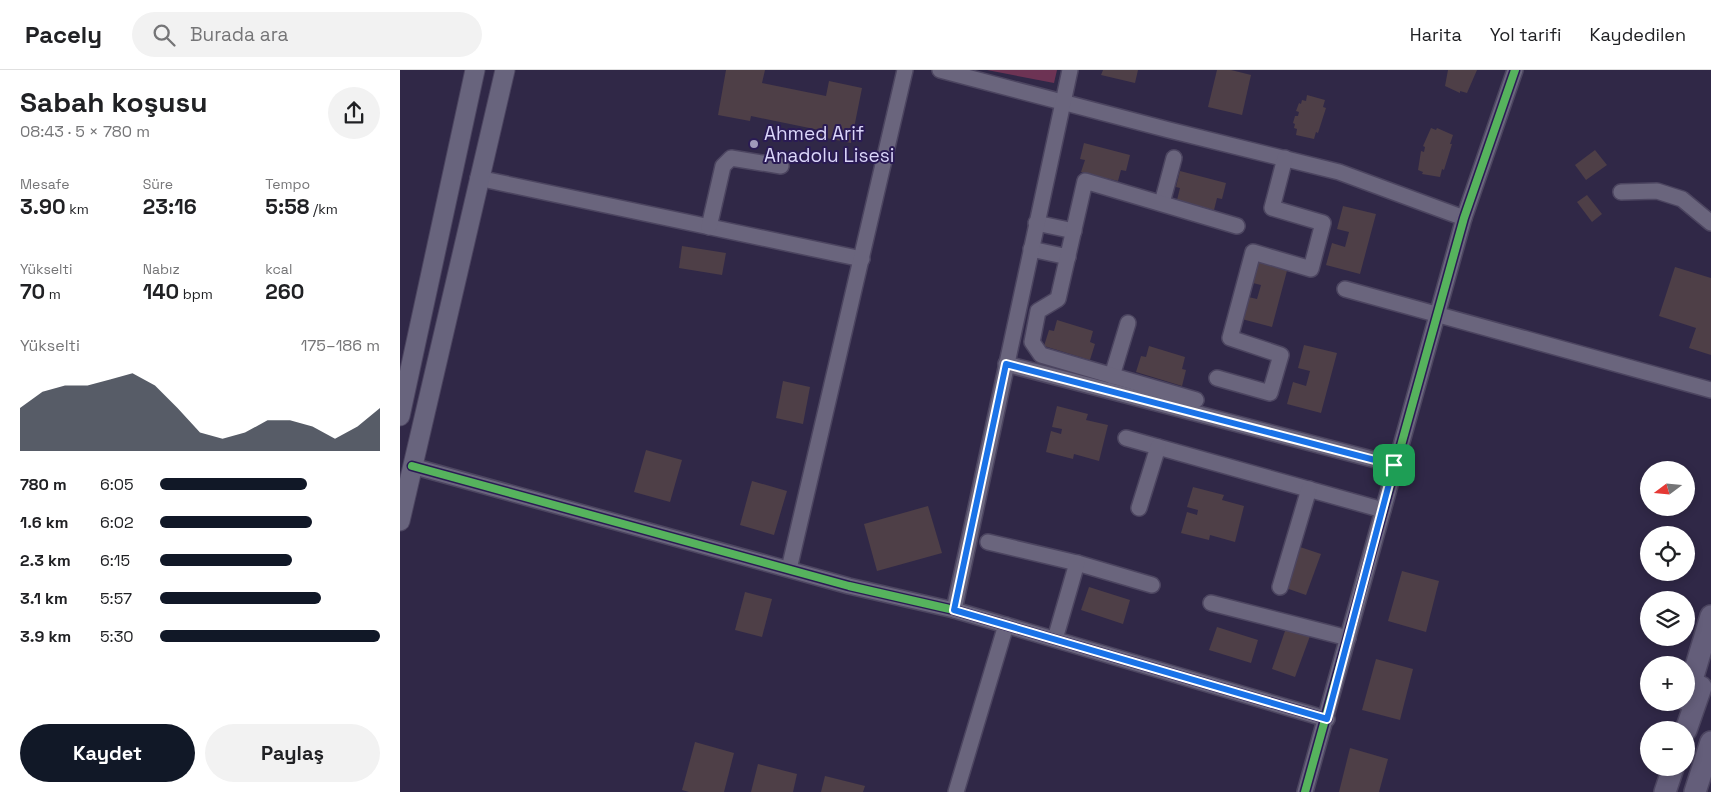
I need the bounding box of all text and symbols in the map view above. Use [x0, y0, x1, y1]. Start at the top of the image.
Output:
search box [132, 12, 482, 57]
text: Pacely [25, 19, 102, 50]
icon: search [150, 21, 178, 49]
text: Burada ara [190, 22, 288, 47]
text: Harita [1410, 23, 1462, 46]
text: Yol tarifi [1490, 23, 1562, 46]
text: Kaydedilen [1590, 23, 1686, 46]
text: Sabah koşusu [20, 84, 208, 120]
button: share [328, 87, 380, 139]
text: 08:43 · 5 × 780 m [20, 121, 150, 142]
place label: Ahmed Arif Anadolu Lisesi [764, 121, 894, 168]
marker: Ahmed Arif Anadolu Lisesi [748, 138, 760, 150]
text: Mesafe [20, 175, 69, 193]
text: Süre [143, 175, 173, 193]
text: Tempo [265, 175, 310, 193]
text: 3.90 [20, 193, 66, 220]
text: 23:16 [143, 193, 197, 220]
text: 5:58 [265, 193, 309, 220]
text: km [66, 200, 89, 218]
text: /km [309, 200, 338, 218]
text: Yükselti [20, 260, 72, 278]
text: Nabız [143, 260, 180, 278]
text: kcal [265, 260, 292, 278]
text: 70 [20, 278, 45, 305]
text: 140 [143, 278, 179, 305]
text: 260 [265, 278, 304, 305]
text: m [45, 285, 61, 303]
text: bpm [179, 285, 213, 303]
text: Yükselti [20, 335, 80, 356]
text: 175–186 m [301, 335, 380, 356]
pin [1373, 444, 1415, 486]
icon: arrive [1380, 451, 1408, 479]
north arrow [1640, 461, 1695, 516]
map controls [1640, 461, 1695, 776]
text: 780 m [20, 474, 67, 495]
text: 6:05 [100, 474, 134, 495]
text: 1.6 km [20, 512, 68, 533]
text: 6:02 [100, 512, 134, 533]
button: locate [1640, 526, 1695, 581]
text: 2.3 km [20, 550, 71, 571]
text: 6:15 [100, 550, 130, 571]
text: 3.1 km [20, 588, 68, 609]
text: 5:57 [100, 588, 132, 609]
button: layers [1640, 591, 1695, 646]
text: 3.9 km [20, 626, 71, 647]
text: 5:30 [100, 626, 134, 647]
button: + [1640, 656, 1695, 711]
button: − [1640, 721, 1695, 776]
button: Kaydet [20, 724, 195, 782]
button: Paylaş [205, 724, 380, 782]

